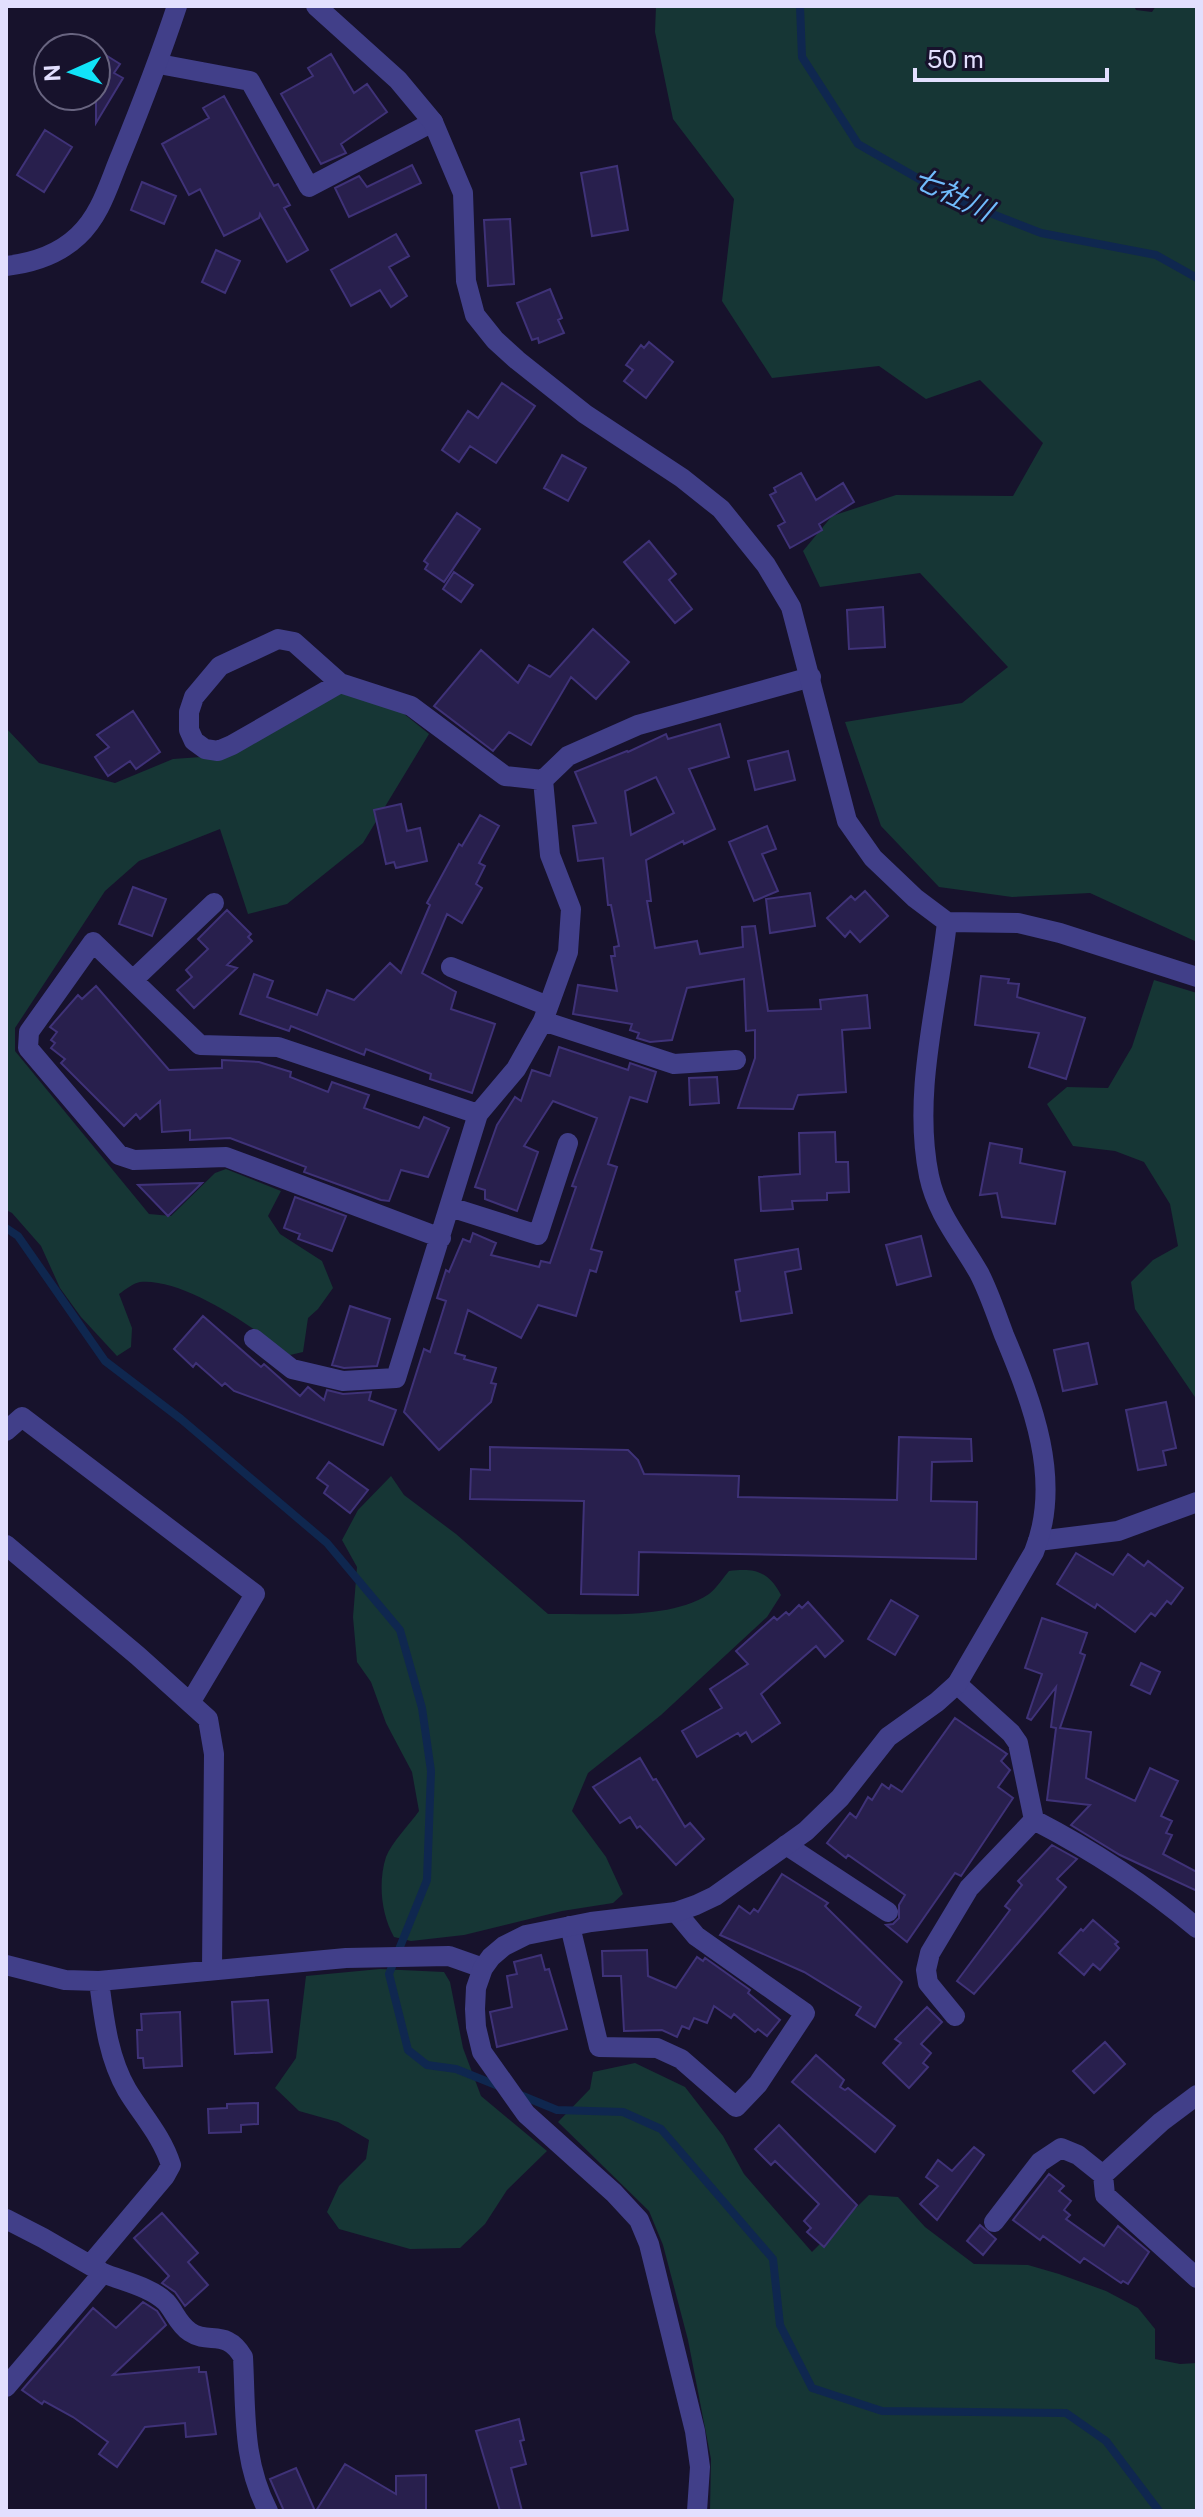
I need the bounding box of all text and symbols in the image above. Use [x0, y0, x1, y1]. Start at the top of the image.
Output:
north arrow [32, 32, 112, 112]
scale bar [915, 32, 1107, 82]
text: 50 m [927, 45, 984, 73]
text: N [39, 64, 65, 82]
water label: 七社川 [908, 160, 1001, 228]

